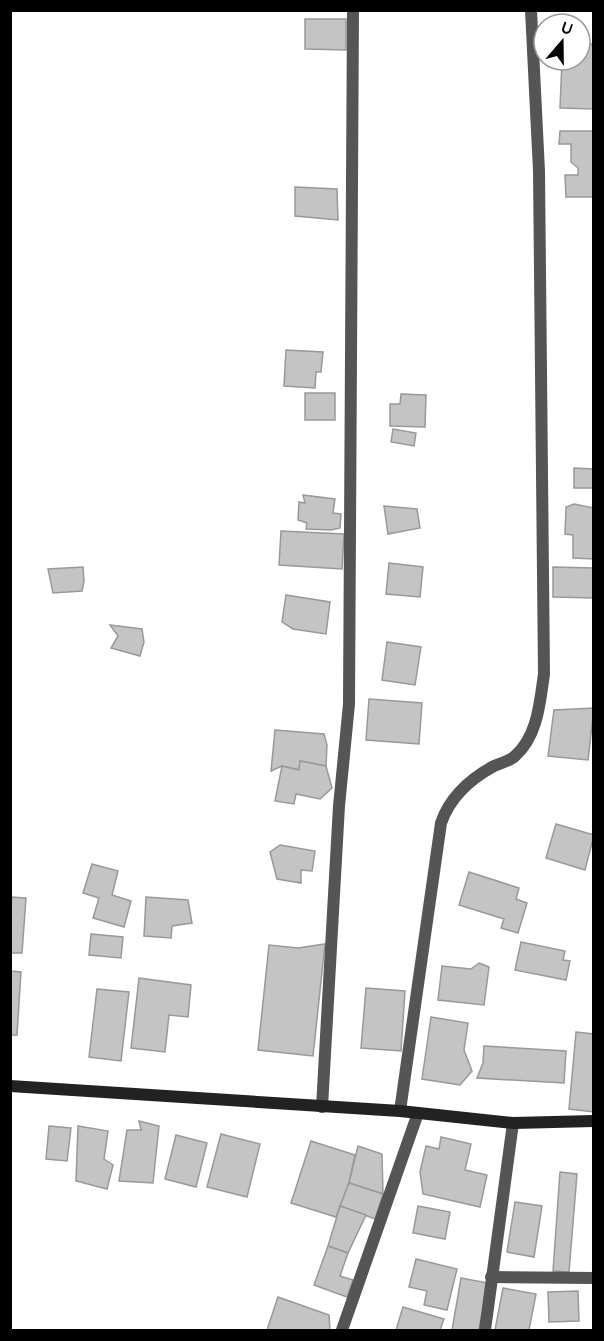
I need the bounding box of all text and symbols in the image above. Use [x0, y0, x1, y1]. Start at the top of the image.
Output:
north arrow [532, 12, 592, 72]
text: U [558, 17, 576, 39]

